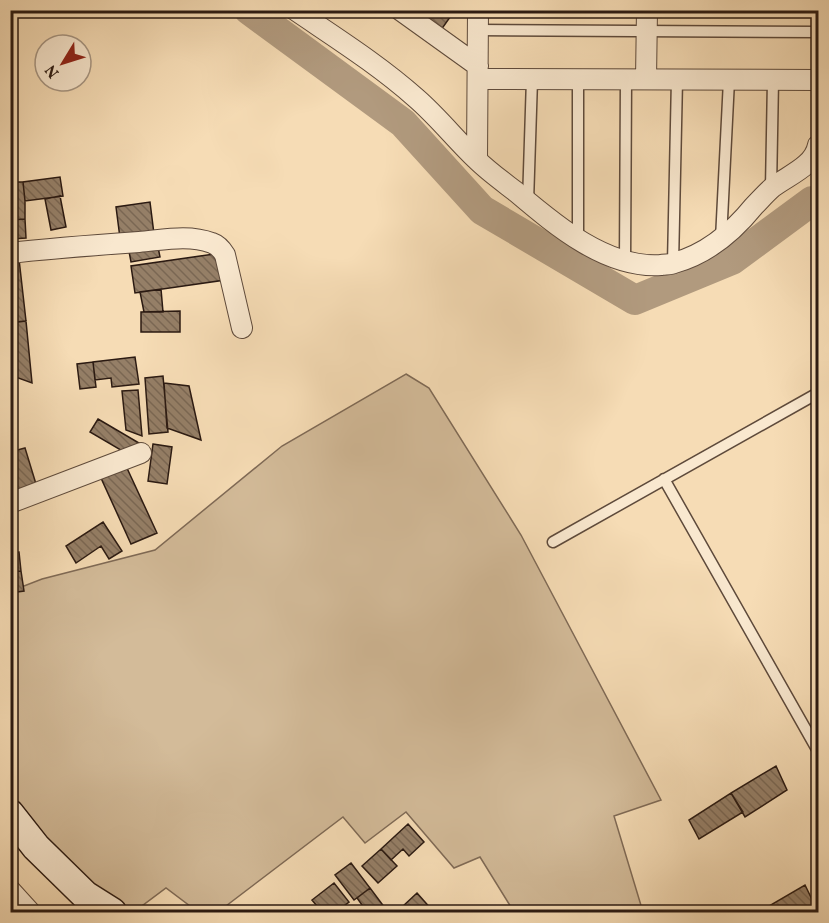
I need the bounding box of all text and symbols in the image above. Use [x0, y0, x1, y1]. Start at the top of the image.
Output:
north arrow [33, 33, 93, 93]
text: N [40, 59, 65, 82]

